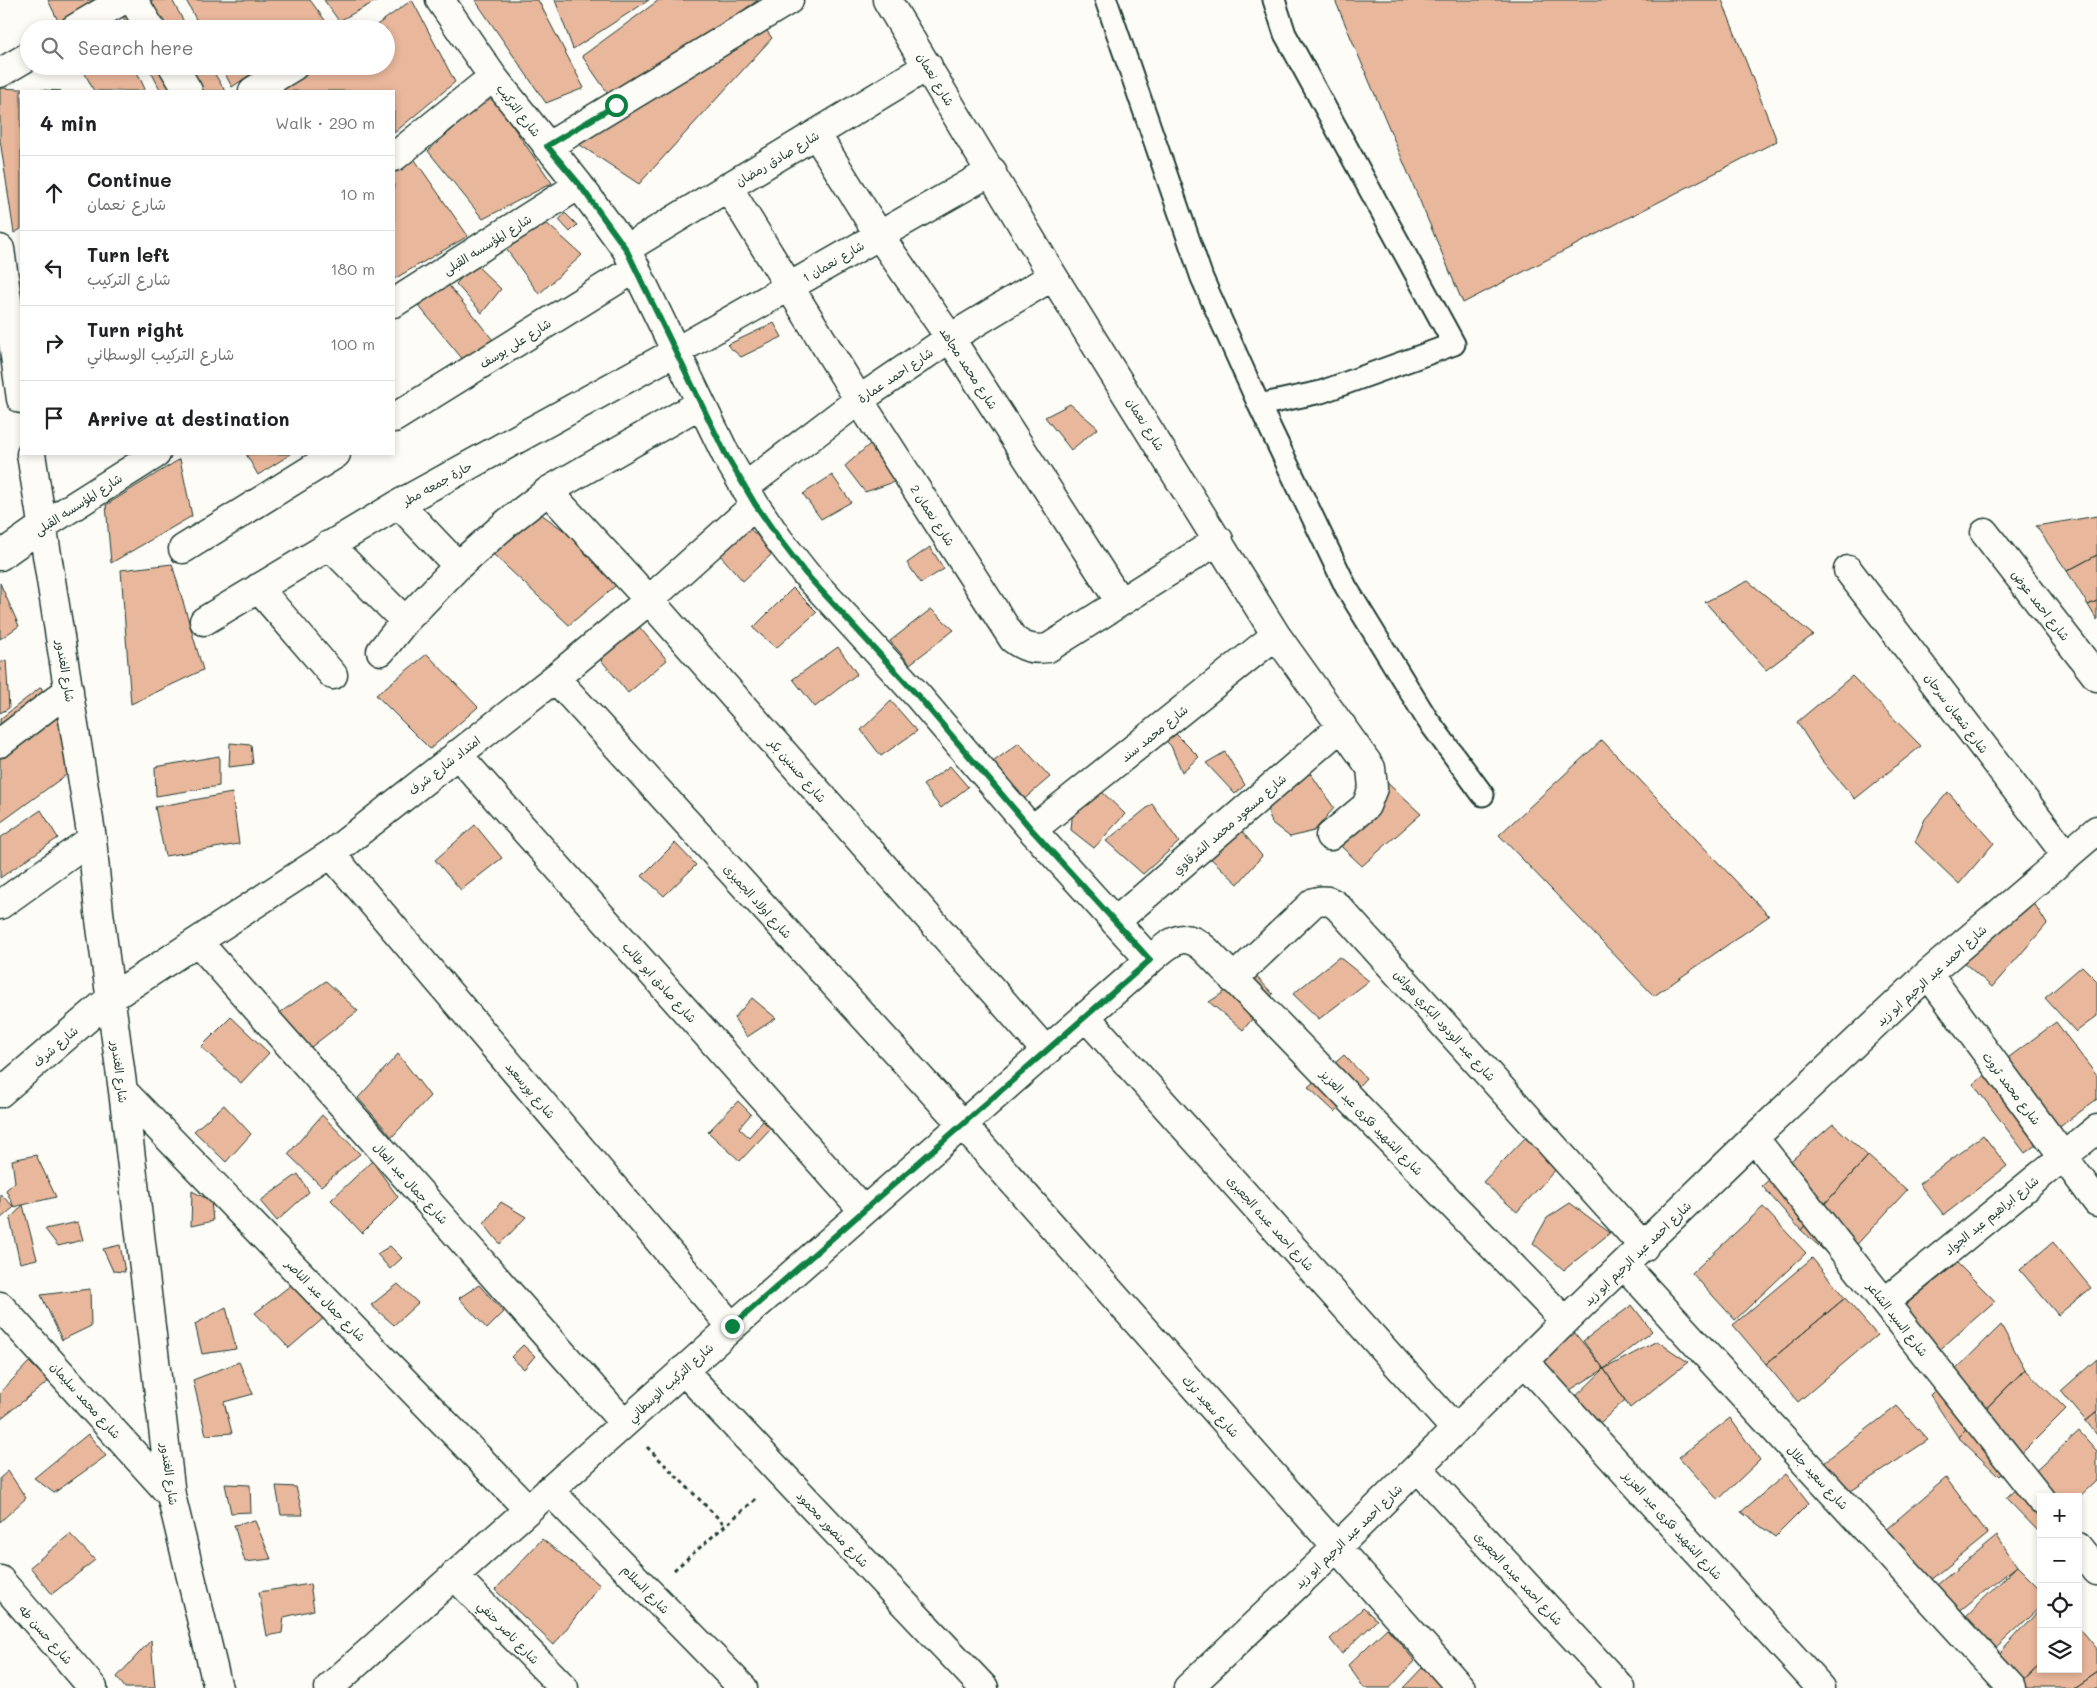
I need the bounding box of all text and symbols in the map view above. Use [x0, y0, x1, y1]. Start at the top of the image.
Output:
search box [20, 20, 395, 75]
icon: search [38, 34, 66, 62]
text: Search here [78, 35, 194, 60]
street label: شارع نعمان [912, 49, 958, 110]
street label: شارع التركيب [492, 80, 545, 141]
route start [605, 94, 628, 117]
text: 4 min [40, 109, 97, 136]
text: Walk · 290 m [275, 112, 375, 133]
street label: شارع صادق رمضان [732, 127, 823, 191]
text: Continue [87, 167, 172, 192]
icon: ahead [40, 179, 68, 207]
text: 10 m [340, 183, 375, 204]
text: شارع نعمان [87, 193, 166, 214]
street label: شارع المؤسسه القبلى [440, 210, 535, 279]
street label: شارع نعمان 1 [799, 237, 868, 287]
text: Turn left [87, 242, 170, 267]
icon: left [40, 254, 68, 282]
text: 180 m [330, 258, 375, 279]
text: شارع التركيب [87, 268, 171, 289]
street label: شارع على يوسف [476, 315, 555, 373]
text: Turn right [87, 317, 184, 342]
street label: شارع محمد مجاهد [935, 324, 1001, 413]
icon: right [40, 329, 68, 357]
text: 100 m [330, 333, 375, 354]
text: شارع التركيب الوسطاني [87, 343, 234, 364]
street label: شارع احمد عمارة [854, 344, 937, 408]
street label: شارع نعمان [1122, 395, 1169, 454]
icon: arrive [40, 404, 68, 432]
text: Arrive at destination [87, 406, 290, 431]
street label: حارة جمعه مطر [399, 457, 475, 510]
street label: شارع المؤسسه القبلى [31, 470, 126, 540]
street label: شارع نعمان 2 [906, 481, 959, 550]
street label: شارع احمد عوض [2007, 566, 2074, 645]
street label: شارع الغندور [51, 638, 79, 703]
street label: شارع شعبان سرحان [1920, 670, 1992, 757]
street label: شارع محمد سند [1117, 701, 1192, 767]
street label: امتداد شارع شرف [405, 732, 484, 800]
street label: شارع حسنين بكر [764, 734, 830, 807]
street label: شارع مسعود محمد الشرقاوي [1169, 770, 1290, 879]
street label: شارع اولاد الجميزى [719, 861, 796, 943]
street label: شارع احمد عبد الرحيم ابو زيد [1872, 921, 1991, 1030]
street label: شارع صادق ابو طالب [618, 938, 700, 1027]
street label: شارع عبد الودود البكري هواش [1389, 966, 1499, 1085]
street label: شارع شرف [29, 1022, 82, 1071]
street label: شارع الغندور [106, 1039, 132, 1104]
street label: شارع محمد ثروت [1978, 1048, 2045, 1129]
street label: شارع بورسعيد [501, 1059, 559, 1123]
street label: شارع الشهيد فكرى عبد العزيز [1315, 1065, 1427, 1180]
street label: شارع جمال عبد العال [369, 1139, 452, 1229]
street label: شارع احمد عبده الجعبرى [1223, 1172, 1318, 1275]
street label: شارع ابراهيم عبد الجواد [1940, 1172, 2043, 1260]
street label: شارع احمد عبد الرحيم ابو زيد [1580, 1197, 1696, 1310]
street label: شارع جمال عبد الناصر [280, 1255, 370, 1346]
street label: شارع السيد الشاعر [1862, 1278, 1932, 1361]
route end [721, 1315, 744, 1338]
street label: شارع التركيب الوسطاني [624, 1339, 719, 1428]
street label: شارع محمد سليمان [46, 1358, 125, 1443]
street label: شارع سعيد ترك [1178, 1372, 1243, 1442]
street label: شارع الغندور [156, 1441, 182, 1506]
street label: شارع سعيد جلال [1782, 1441, 1852, 1514]
street label: شارع الشهيد فكرى عبد العزيز [1618, 1467, 1726, 1584]
street label: شارع احمد عبد الرحيم ابو زيد [1291, 1480, 1407, 1593]
street label: شارع منصور محمود [792, 1488, 872, 1572]
map controls [2037, 1493, 2082, 1673]
button: + [2037, 1493, 2082, 1538]
street label: شارع احمد عبده الجعبرى [1470, 1528, 1567, 1630]
button: − [2037, 1538, 2082, 1583]
street label: شارع السلام [617, 1561, 673, 1618]
button: locate [2037, 1583, 2082, 1628]
street label: شارع ناصر حنفي [472, 1597, 543, 1670]
street label: شارع حسن طه [14, 1601, 76, 1668]
button: layers [2037, 1628, 2082, 1673]

